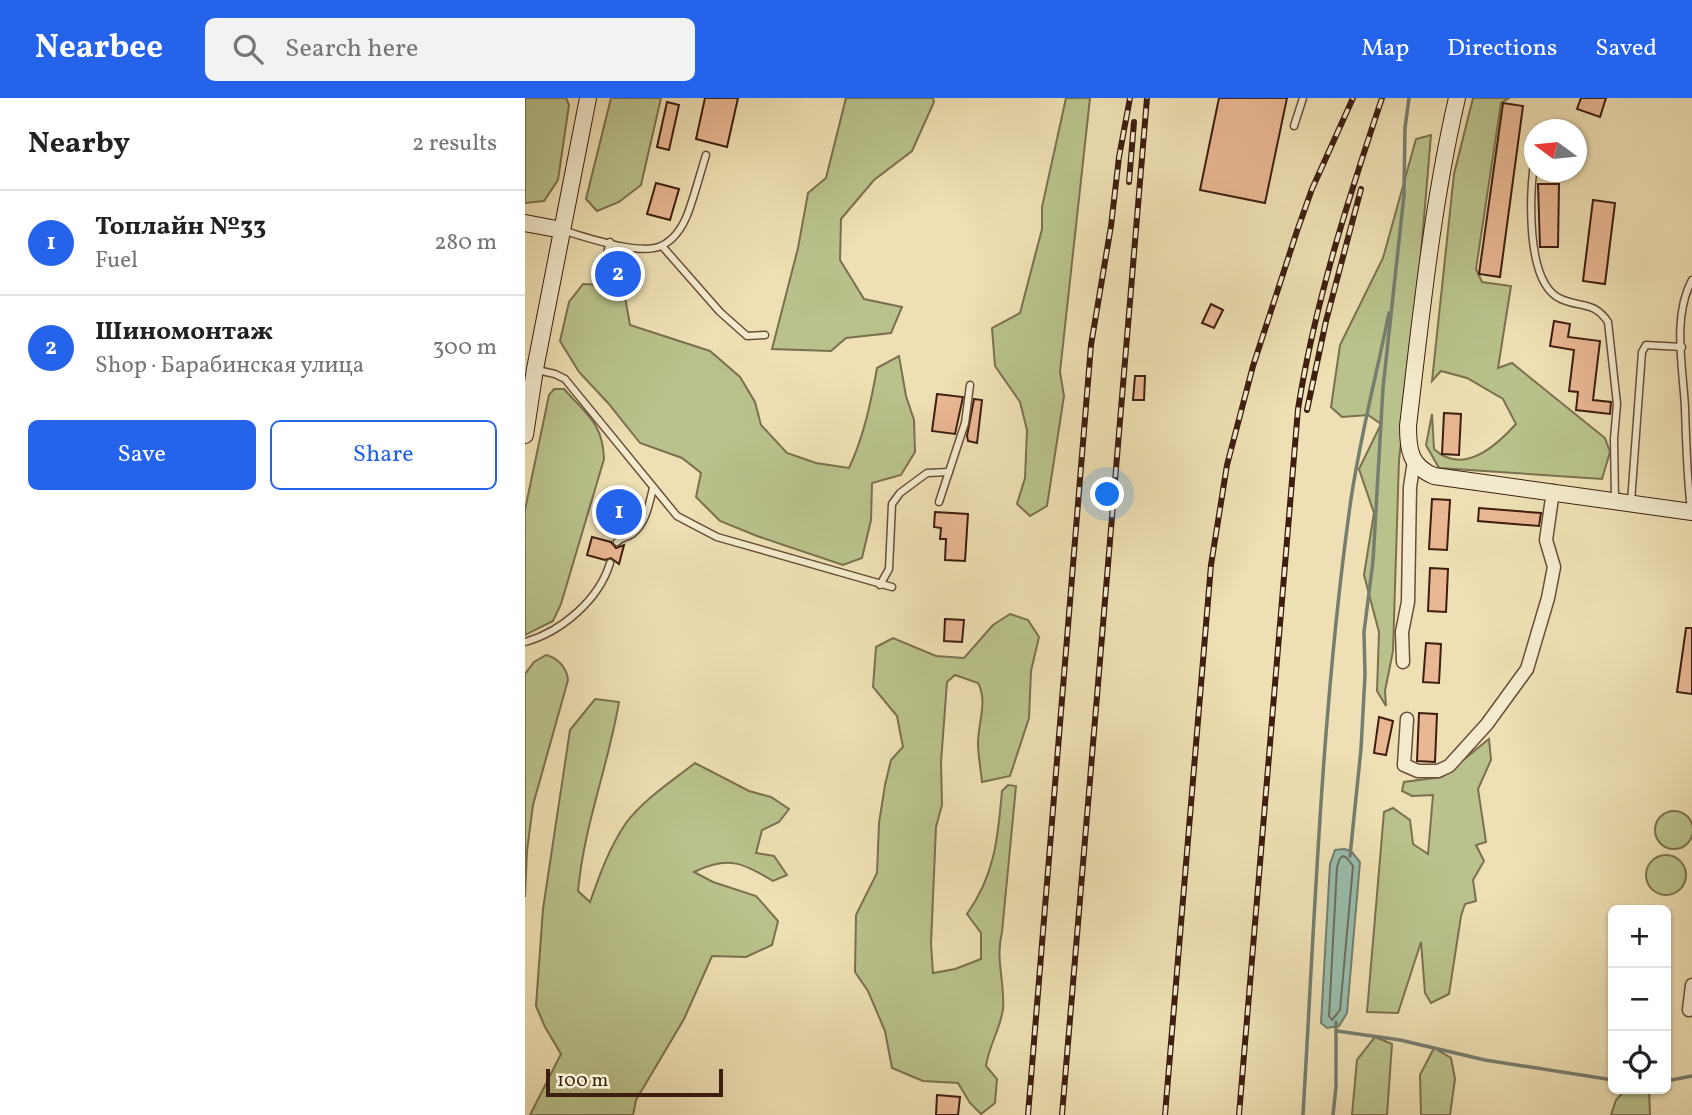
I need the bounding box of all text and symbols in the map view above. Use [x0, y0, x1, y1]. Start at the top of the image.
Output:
search box [205, 18, 695, 81]
text: Nearbee [35, 26, 163, 72]
icon: search [229, 30, 267, 68]
text: Search here [285, 31, 418, 67]
text: Map [1361, 32, 1409, 66]
text: Directions [1447, 32, 1557, 66]
text: Saved [1595, 32, 1657, 66]
north arrow [1524, 119, 1587, 182]
text: Nearby [28, 123, 130, 165]
text: 2 results [412, 128, 497, 160]
text: Топлайн №33 [95, 209, 266, 245]
text: 1 [46, 227, 56, 259]
text: 280 m [434, 227, 497, 259]
text: Fuel [95, 245, 138, 277]
pin: 2 [595, 248, 641, 300]
text: Шиномонтаж [95, 314, 273, 350]
text: 2 [45, 332, 57, 364]
text: 300 m [433, 332, 497, 364]
text: Shop · Барабинская улица [95, 350, 364, 382]
button: Save [28, 420, 256, 490]
button: Share [270, 420, 497, 490]
your location [1090, 477, 1124, 511]
pin: 1 [596, 486, 642, 538]
map controls [1608, 905, 1671, 1094]
button: + [1608, 905, 1671, 968]
button: − [1608, 968, 1671, 1031]
button: locate [1608, 1031, 1671, 1094]
scale bar [546, 1066, 723, 1098]
text: 100 m [557, 1068, 608, 1094]

